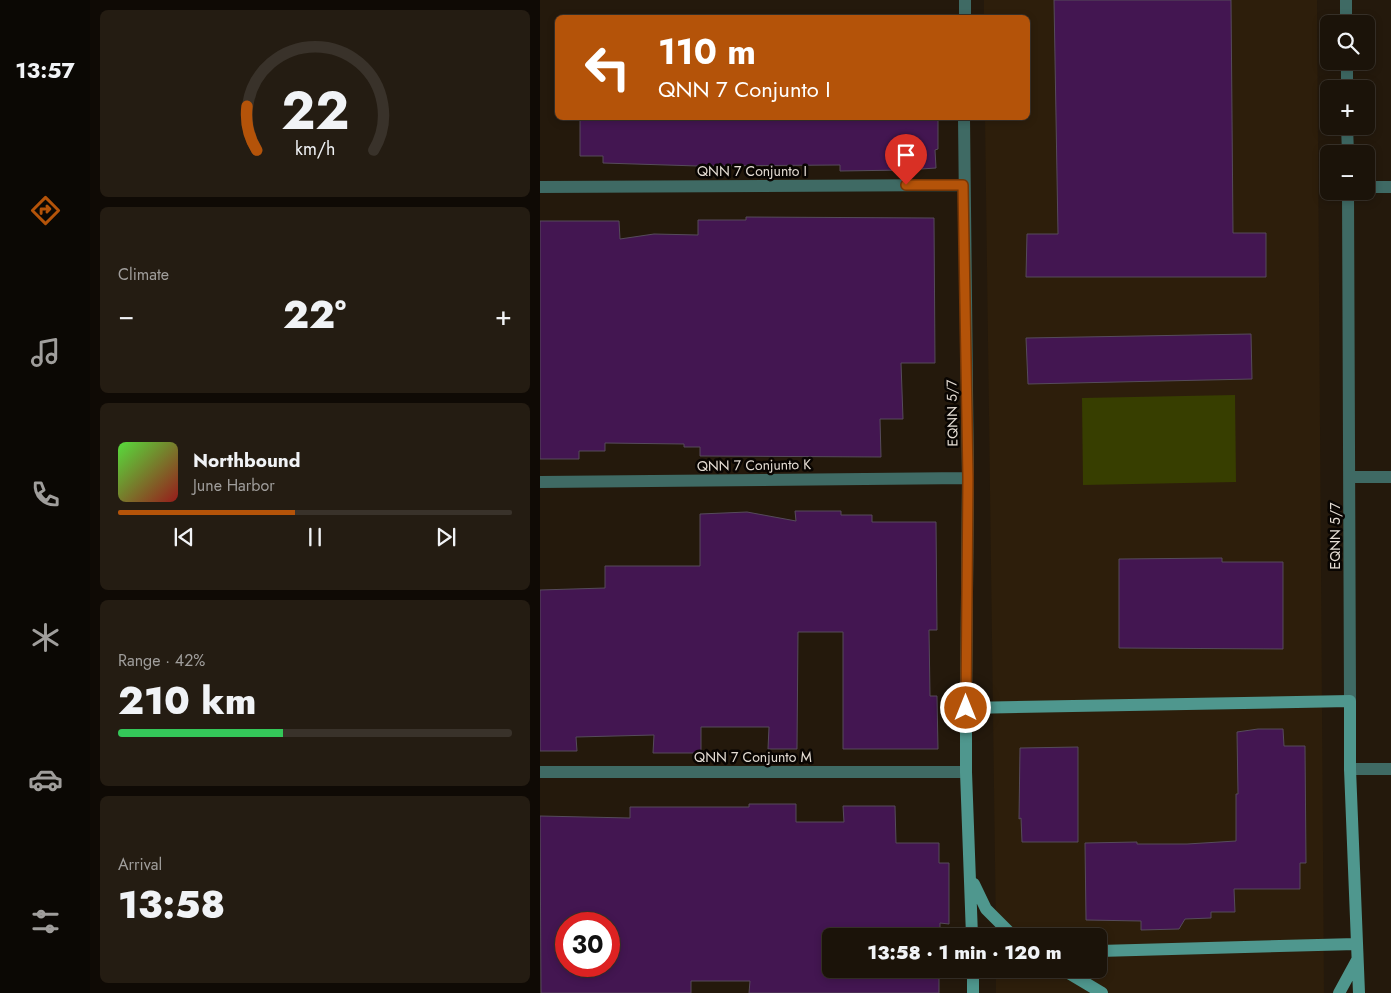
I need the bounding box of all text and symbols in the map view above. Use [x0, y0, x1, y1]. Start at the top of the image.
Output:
map controls [1320, 15, 1375, 200]
button: search [1320, 15, 1375, 70]
text: 110 m [658, 27, 756, 77]
icon: left [575, 35, 640, 100]
text: 13:57 [15, 54, 75, 86]
text: 22 [281, 73, 349, 149]
text: QNN 7 Conjunto I [658, 73, 831, 105]
button: + [1320, 80, 1375, 135]
pin [885, 134, 927, 185]
text: km/h [295, 136, 335, 162]
icon: arrive [892, 141, 920, 169]
button: − [1320, 145, 1375, 200]
street label: QNN 7 Conjunto I [697, 161, 807, 181]
icon: directions [28, 193, 63, 228]
text: Climate [118, 263, 169, 286]
text: 22° [283, 287, 346, 342]
text: − [118, 295, 135, 336]
text: + [495, 295, 512, 336]
icon: music [28, 335, 63, 370]
street label: EQNN 5/7 [941, 379, 963, 447]
text: Northbound [193, 447, 300, 474]
street label: QNN 7 Conjunto K [697, 454, 811, 476]
text: June Harbor [193, 474, 275, 497]
icon: phone [28, 477, 63, 512]
street label: EQNN 5/7 [1325, 502, 1345, 570]
icon: previous [170, 523, 198, 551]
icon: pause [301, 523, 329, 551]
icon: next [432, 523, 460, 551]
icon: climate [28, 620, 63, 655]
text: Range · 42% [118, 649, 205, 672]
text: 210 km [118, 673, 256, 728]
position arrow [939, 681, 991, 733]
street label: QNN 7 Conjunto M [694, 747, 812, 767]
icon: car [28, 762, 63, 797]
text: Arrival [118, 853, 162, 876]
text: 13:58 [118, 877, 225, 932]
icon: filters [28, 904, 63, 939]
speed limit sign: 30 [555, 912, 620, 977]
text: 13:58 · 1 min · 120 m [867, 939, 1062, 966]

